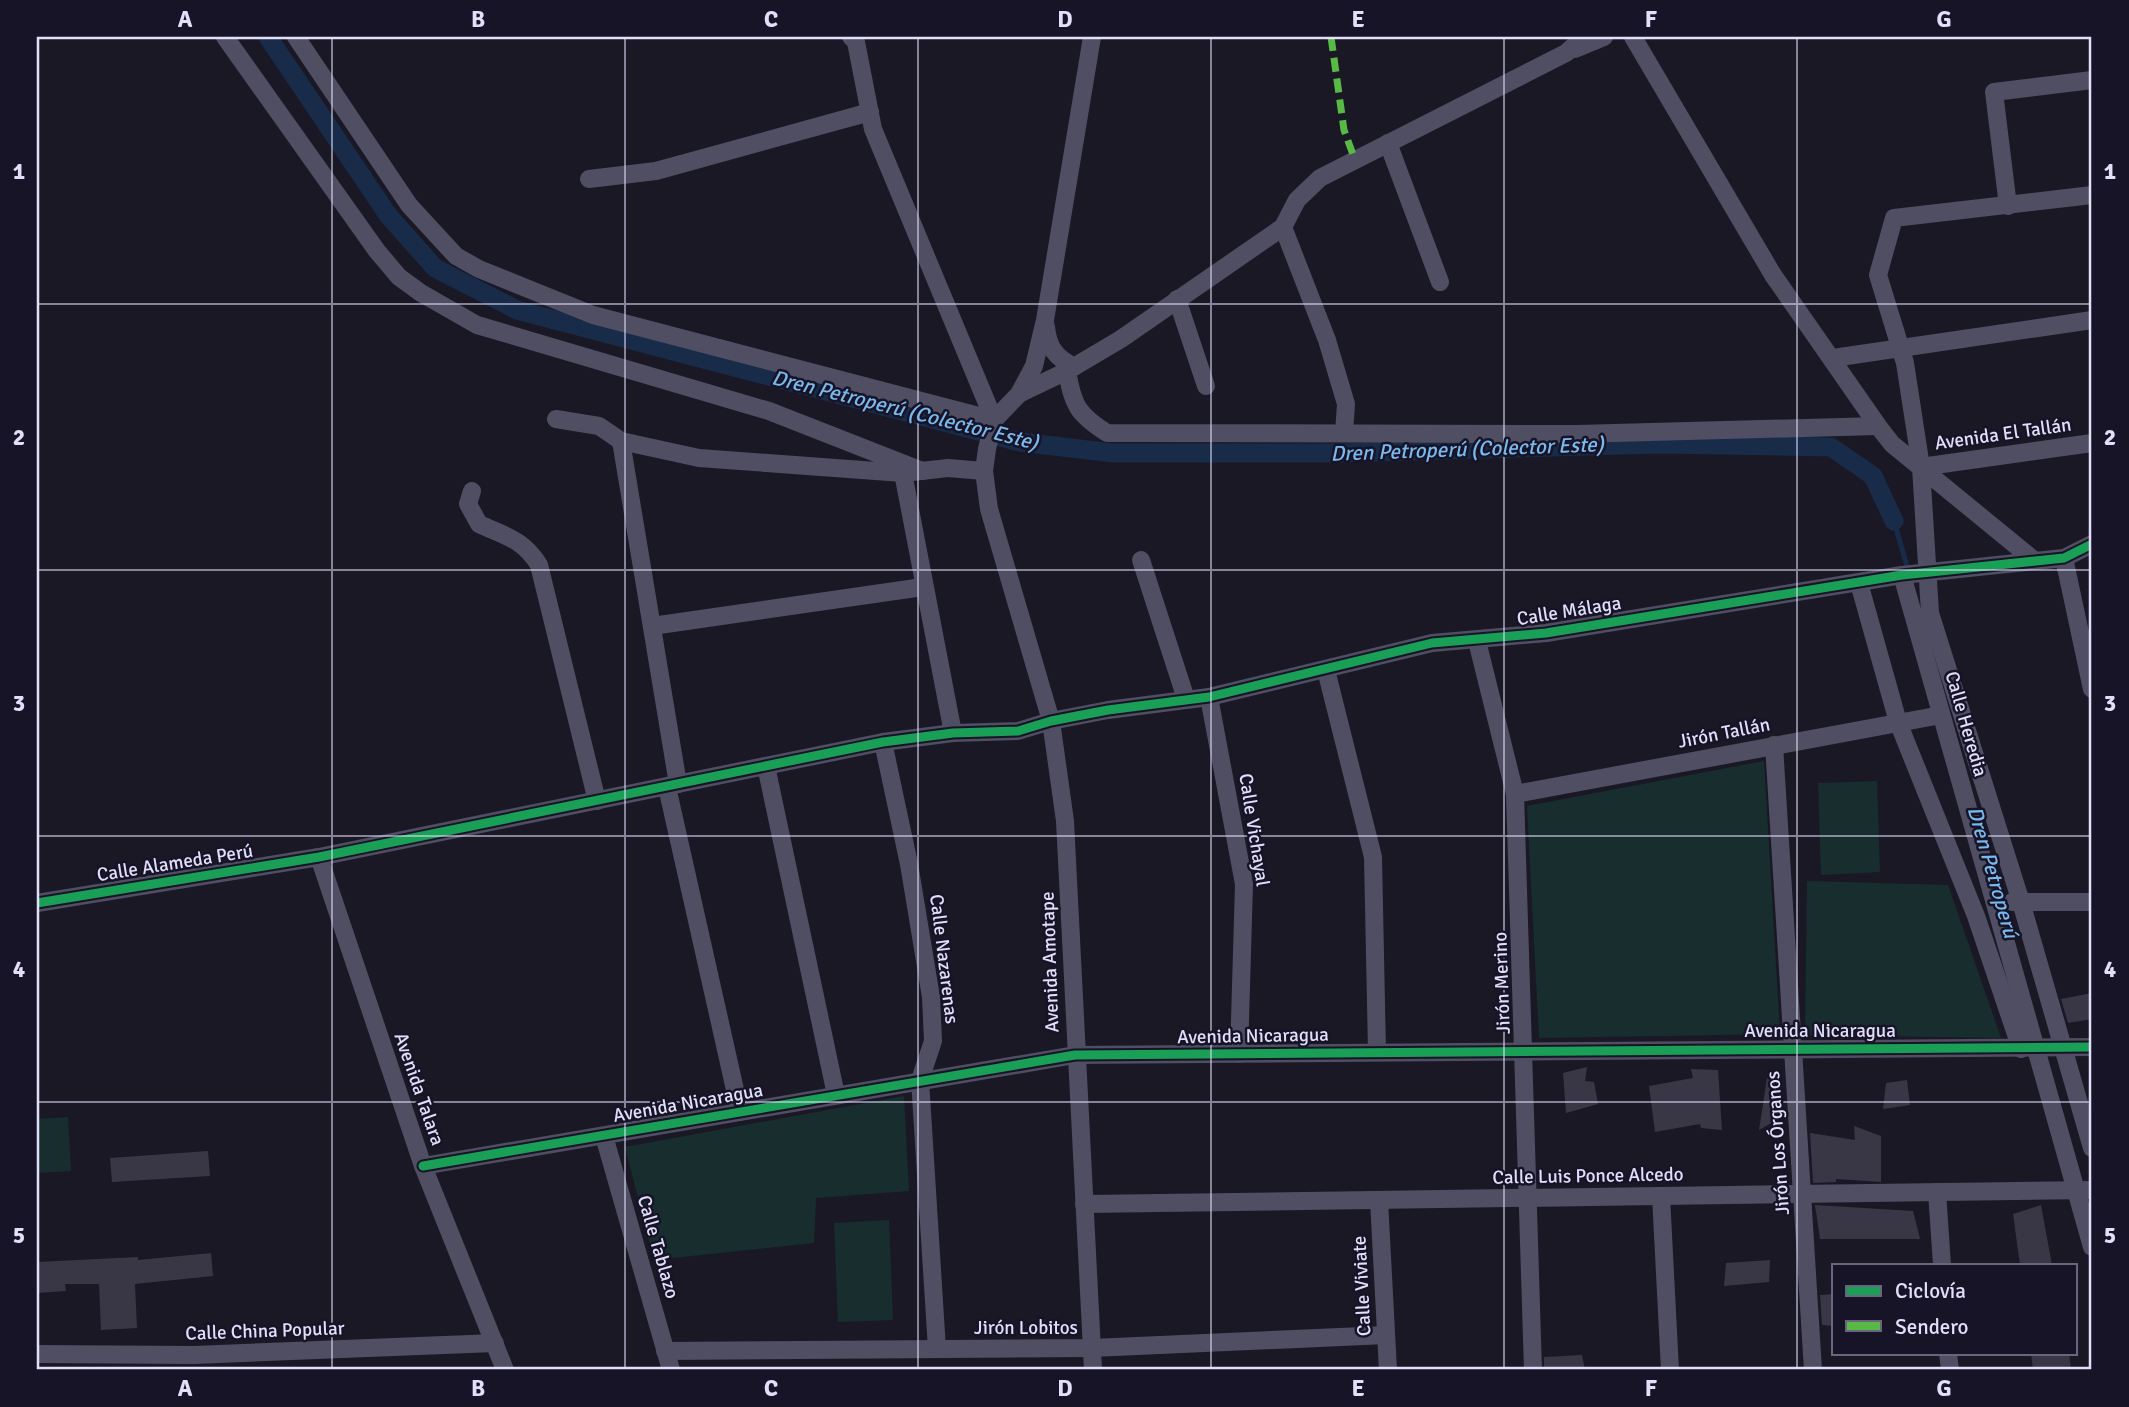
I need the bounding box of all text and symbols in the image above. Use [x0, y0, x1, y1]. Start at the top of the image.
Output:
text: A [178, 5, 193, 34]
text: B [471, 5, 485, 34]
text: C [764, 5, 778, 34]
text: D [1057, 5, 1073, 34]
text: E [1351, 5, 1365, 34]
text: F [1645, 5, 1657, 34]
text: G [1936, 5, 1952, 34]
text: 1 [13, 157, 25, 186]
text: 1 [2104, 157, 2116, 186]
water label: Dren Petroperú (Colector Este) [769, 364, 1042, 456]
street label: Avenida El Tallán [1933, 413, 2073, 455]
text: 2 [13, 423, 25, 452]
text: 2 [2104, 423, 2116, 452]
water label: Dren Petroperú (Colector Este) [1330, 431, 1605, 467]
street label: Calle Málaga [1515, 591, 1623, 631]
street label: Calle Heredia [1939, 668, 1993, 780]
text: 3 [13, 689, 25, 718]
text: 3 [2104, 689, 2116, 718]
street label: Jirón Tallán [1676, 712, 1772, 754]
street label: Calle Vichayal [1233, 772, 1275, 888]
water label: Dren Petroperú [1962, 803, 2025, 942]
street label: Calle Alameda Perú [95, 839, 255, 887]
street label: Avenida Amotape [1036, 891, 1064, 1033]
street label: Calle Nazarenas [924, 893, 964, 1025]
street label: Jirón Merino [1488, 931, 1516, 1035]
text: 4 [13, 955, 25, 984]
text: 4 [2104, 955, 2116, 984]
street label: Avenida Nicaragua [1744, 1019, 1896, 1043]
street label: Avenida Nicaragua [1177, 1023, 1329, 1049]
street label: Avenida Talara [388, 1029, 450, 1149]
street label: Jirón Los Órganos [1761, 1070, 1795, 1216]
street label: Avenida Nicaragua [611, 1078, 765, 1128]
street label: Calle Luis Ponce Alcedo [1492, 1162, 1684, 1190]
street label: Calle Tablazo [632, 1193, 684, 1302]
text: 5 [13, 1221, 25, 1250]
text: 5 [2104, 1221, 2116, 1250]
street label: Calle Viviate [1347, 1235, 1377, 1337]
legend [1832, 1264, 2076, 1354]
text: Ciclovía [1895, 1278, 1966, 1304]
text: Sendero [1895, 1314, 1969, 1340]
street label: Calle China Popular [185, 1316, 345, 1346]
street label: Jirón Lobitos [974, 1316, 1078, 1340]
text: A [178, 1374, 193, 1403]
text: B [471, 1374, 485, 1403]
text: C [764, 1374, 778, 1403]
text: D [1057, 1374, 1073, 1403]
text: E [1351, 1374, 1365, 1403]
text: F [1645, 1374, 1657, 1403]
text: G [1936, 1374, 1952, 1403]

